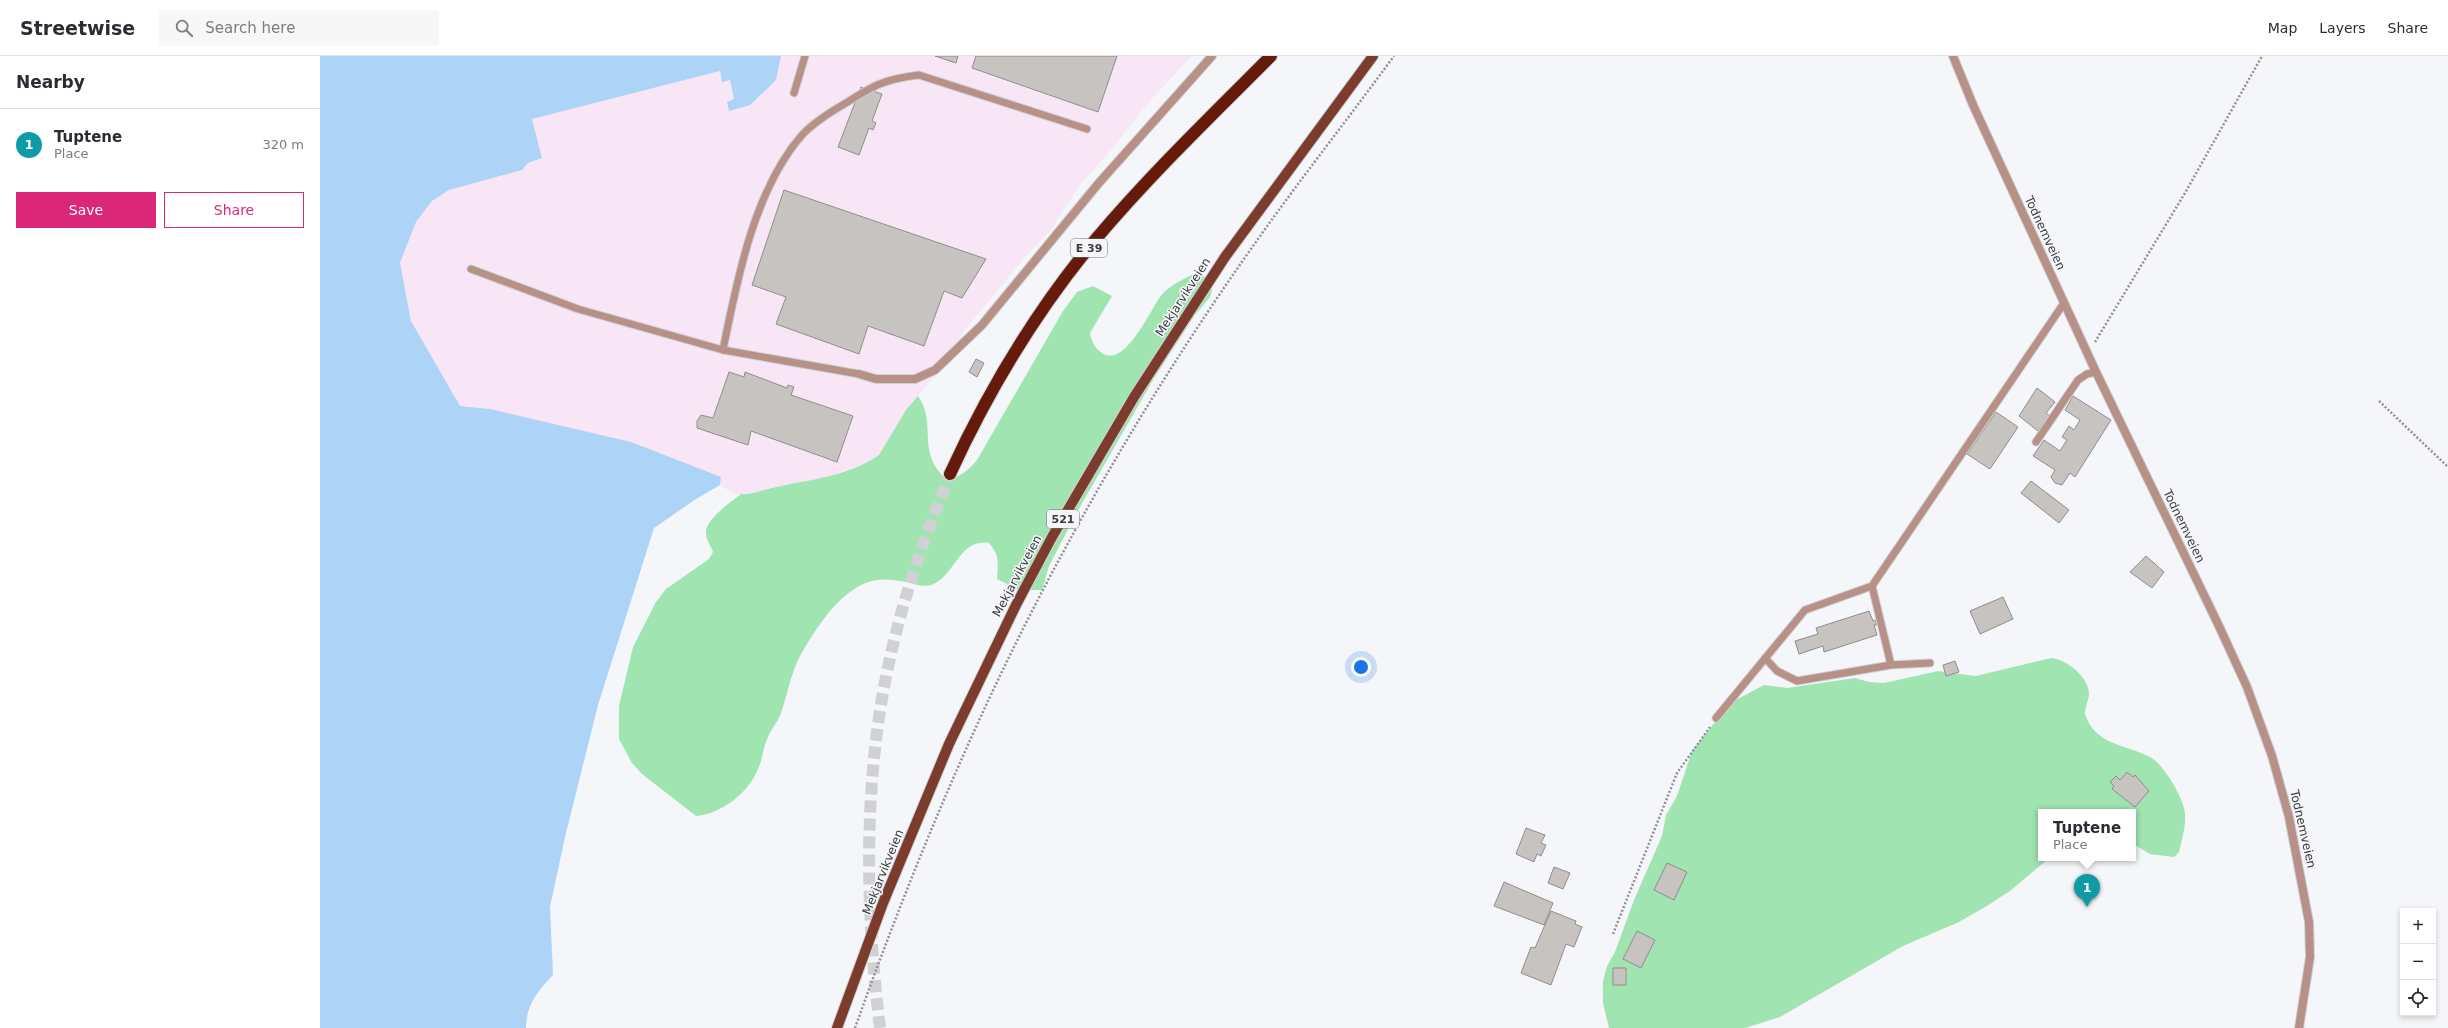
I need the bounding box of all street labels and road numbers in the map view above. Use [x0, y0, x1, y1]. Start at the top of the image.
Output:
street label: Todnemveien [2021, 193, 2068, 272]
road number: E 39 [1071, 239, 1107, 257]
street label: Mekjarvikveien [1152, 255, 1214, 339]
street label: Todnemveien [2160, 486, 2208, 565]
road number: 521 [1047, 510, 1079, 528]
street label: Mekjarvikveien [990, 533, 1044, 619]
street label: Todnemveien [2287, 788, 2319, 869]
street label: Mekjarvikveien [860, 827, 906, 917]

